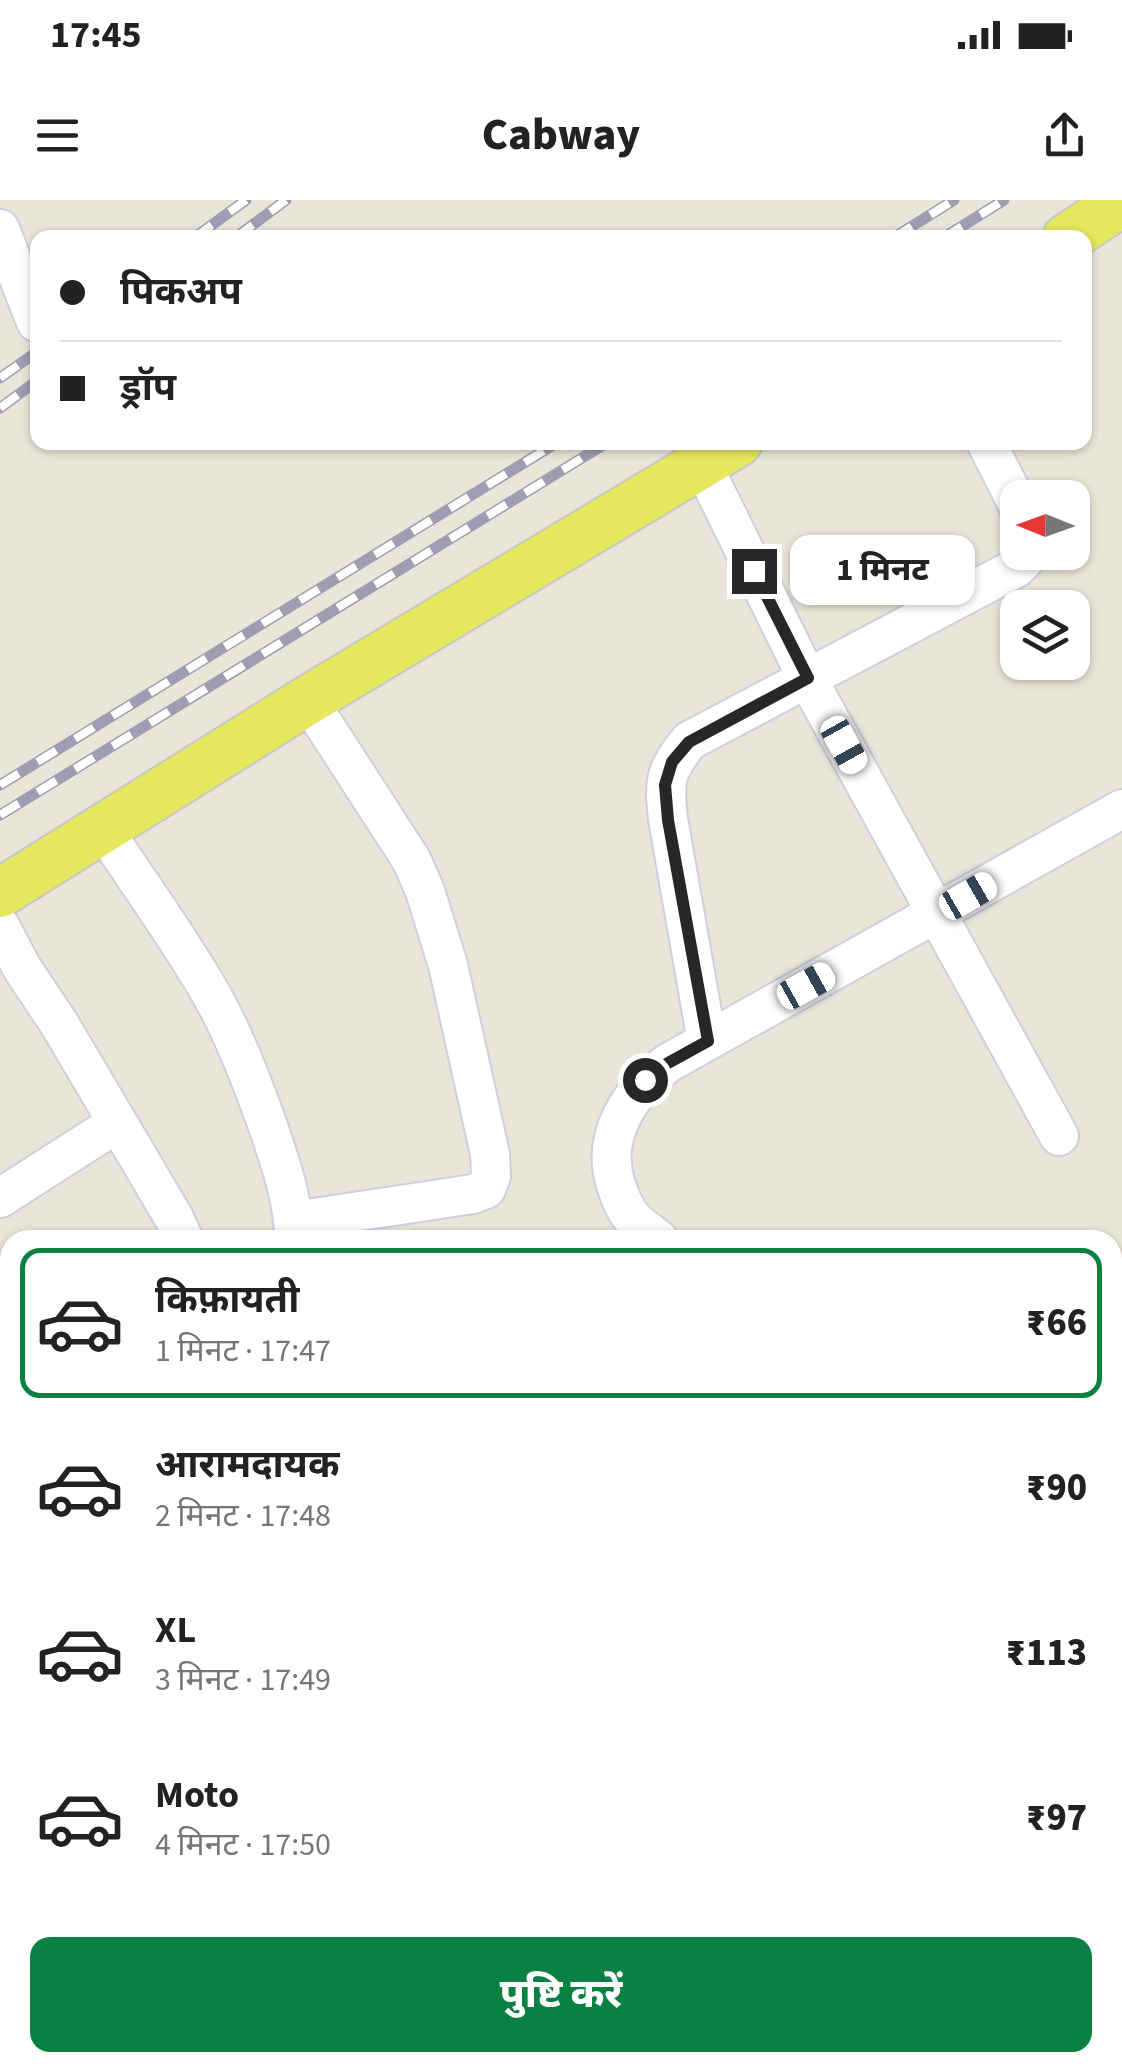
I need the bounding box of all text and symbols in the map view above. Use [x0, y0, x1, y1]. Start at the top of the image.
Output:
text: 17:45 [50, 8, 142, 62]
text: Cabway [482, 103, 640, 167]
icon: menu [30, 108, 85, 163]
icon: share [1037, 108, 1092, 163]
text: पिकअप [120, 265, 242, 319]
text: ड्रॉप [120, 361, 176, 415]
north arrow [1000, 480, 1090, 570]
map controls [1000, 480, 1090, 680]
callout: 1 मिनट [789, 536, 974, 606]
text: 1 मिनट [836, 547, 929, 593]
route end [732, 549, 777, 594]
button: layers [1000, 590, 1090, 680]
car [816, 711, 872, 779]
car [935, 868, 1001, 924]
car [772, 958, 840, 1014]
route start [623, 1058, 668, 1103]
text: किफ़ायती [155, 1273, 299, 1327]
icon: car [35, 1278, 125, 1368]
text: ₹66 [1026, 1296, 1087, 1350]
text: 1 मिनट · 17:47 [155, 1328, 331, 1374]
text: आरामदायक [155, 1438, 339, 1492]
icon: car [35, 1443, 125, 1533]
text: ₹90 [1026, 1461, 1087, 1515]
text: 2 मिनट · 17:48 [155, 1493, 331, 1539]
text: XL [155, 1603, 196, 1657]
icon: car [35, 1608, 125, 1698]
text: ₹113 [1006, 1626, 1087, 1680]
text: 3 मिनट · 17:49 [155, 1657, 331, 1703]
text: Moto [155, 1768, 239, 1822]
icon: car [35, 1773, 125, 1863]
text: ₹97 [1026, 1791, 1087, 1845]
text: 4 मिनट · 17:50 [155, 1822, 331, 1868]
button: पुष्टि करें [30, 1937, 1092, 2052]

